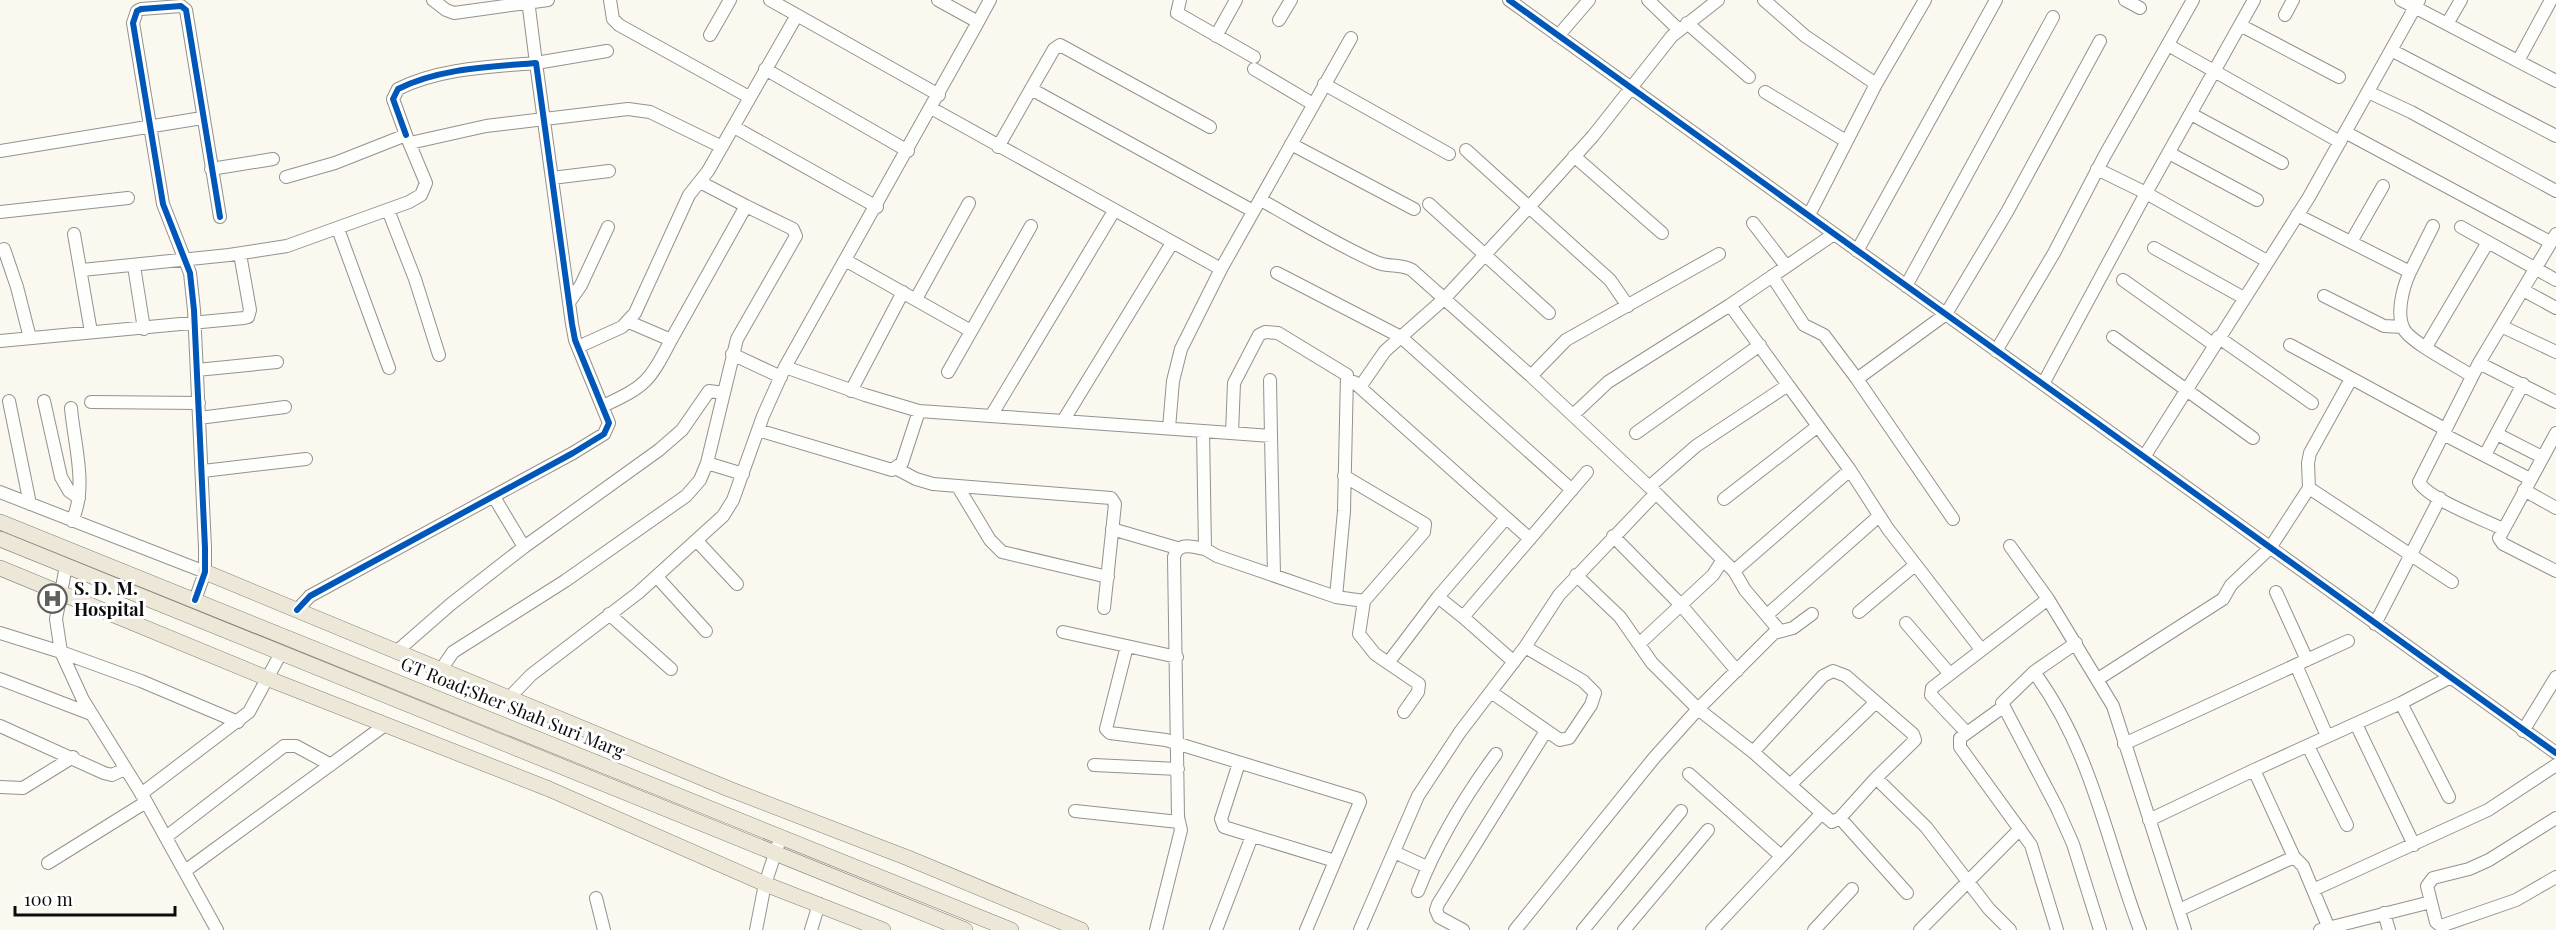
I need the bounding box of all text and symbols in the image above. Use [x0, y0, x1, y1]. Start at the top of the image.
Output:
place label: S. D. M. Hospital [74, 576, 145, 621]
hospital icon: S. D. M. Hospital [37, 582, 69, 614]
street label: GT Road;Sher Shah Suri Marg [397, 651, 629, 763]
scale bar [15, 879, 176, 917]
text: 100 m [24, 887, 73, 911]

